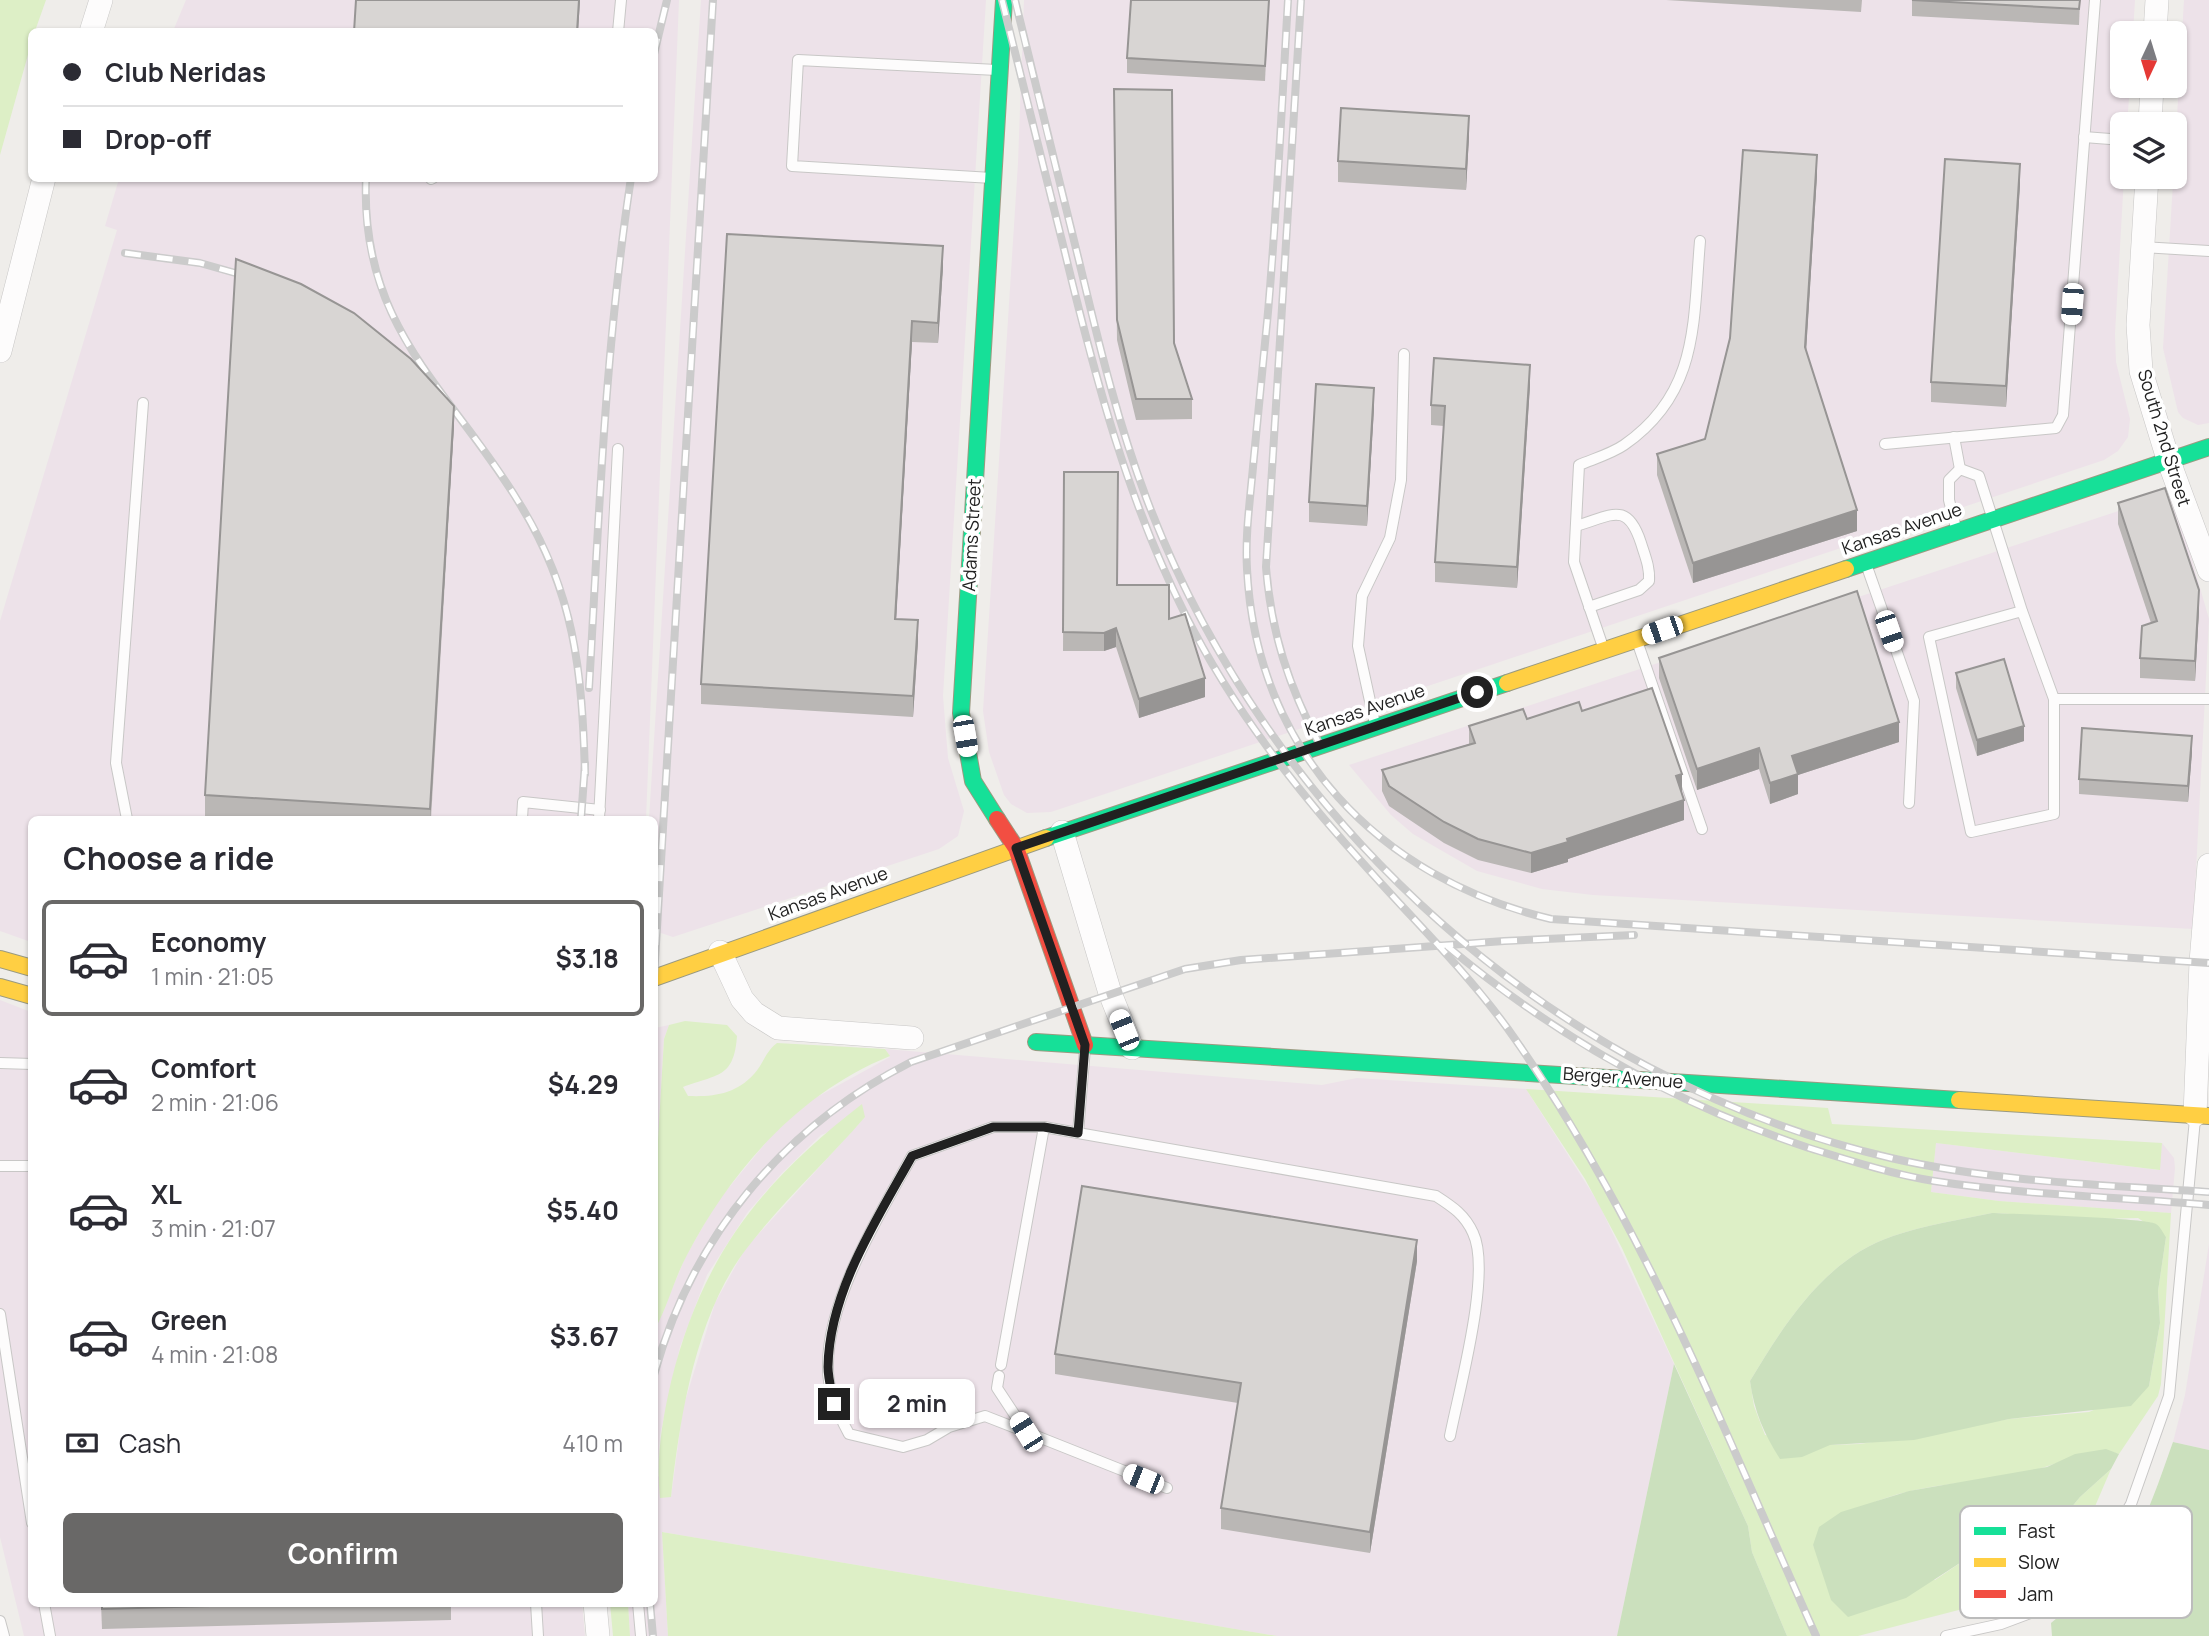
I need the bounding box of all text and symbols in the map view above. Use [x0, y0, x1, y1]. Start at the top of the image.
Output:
north arrow [2110, 21, 2188, 98]
map controls [2110, 21, 2187, 189]
text: Club Neridas [105, 54, 266, 90]
button: layers [2110, 112, 2187, 189]
text: Drop-off [105, 121, 211, 157]
car [2061, 282, 2084, 326]
street label: South 2nd Street [2133, 366, 2197, 509]
street label: Adams Street [956, 478, 986, 592]
street label: Kansas Avenue [1838, 496, 1965, 560]
car [1873, 608, 1906, 654]
car [1639, 613, 1686, 647]
route start [1461, 676, 1493, 708]
street label: Kansas Avenue [1301, 677, 1428, 741]
car [952, 713, 979, 759]
text: Choose a ride [63, 836, 274, 880]
street label: Kansas Avenue [765, 860, 891, 926]
text: Economy [151, 924, 266, 960]
icon: car [67, 927, 130, 990]
text: $3.18 [555, 940, 619, 976]
text: 1 min · 21:05 [151, 960, 274, 992]
car [1107, 1007, 1142, 1053]
text: Comfort [151, 1050, 257, 1086]
icon: car [67, 1053, 130, 1116]
street label: Berger Avenue [1562, 1061, 1684, 1093]
text: $4.29 [548, 1066, 619, 1102]
text: 2 min · 21:06 [151, 1086, 279, 1118]
text: XL [151, 1176, 182, 1212]
icon: car [67, 1179, 130, 1242]
text: $5.40 [547, 1192, 619, 1228]
text: 3 min · 21:07 [151, 1212, 276, 1244]
text: Green [151, 1302, 227, 1338]
icon: car [67, 1305, 130, 1368]
text: $3.67 [550, 1318, 619, 1354]
text: 4 min · 21:08 [151, 1338, 278, 1370]
callout: 2 min [858, 1380, 974, 1428]
text: 2 min [887, 1387, 947, 1419]
route end [818, 1388, 850, 1420]
car [1006, 1409, 1047, 1455]
icon: cash [63, 1424, 101, 1462]
text: Cash [119, 1425, 181, 1461]
text: 410 m [562, 1427, 623, 1459]
car [1120, 1461, 1167, 1497]
legend [1960, 1506, 2192, 1618]
button: Confirm [63, 1513, 623, 1593]
text: Fast [2018, 1518, 2055, 1544]
text: Slow [2018, 1549, 2060, 1575]
text: Jam [2018, 1581, 2053, 1607]

